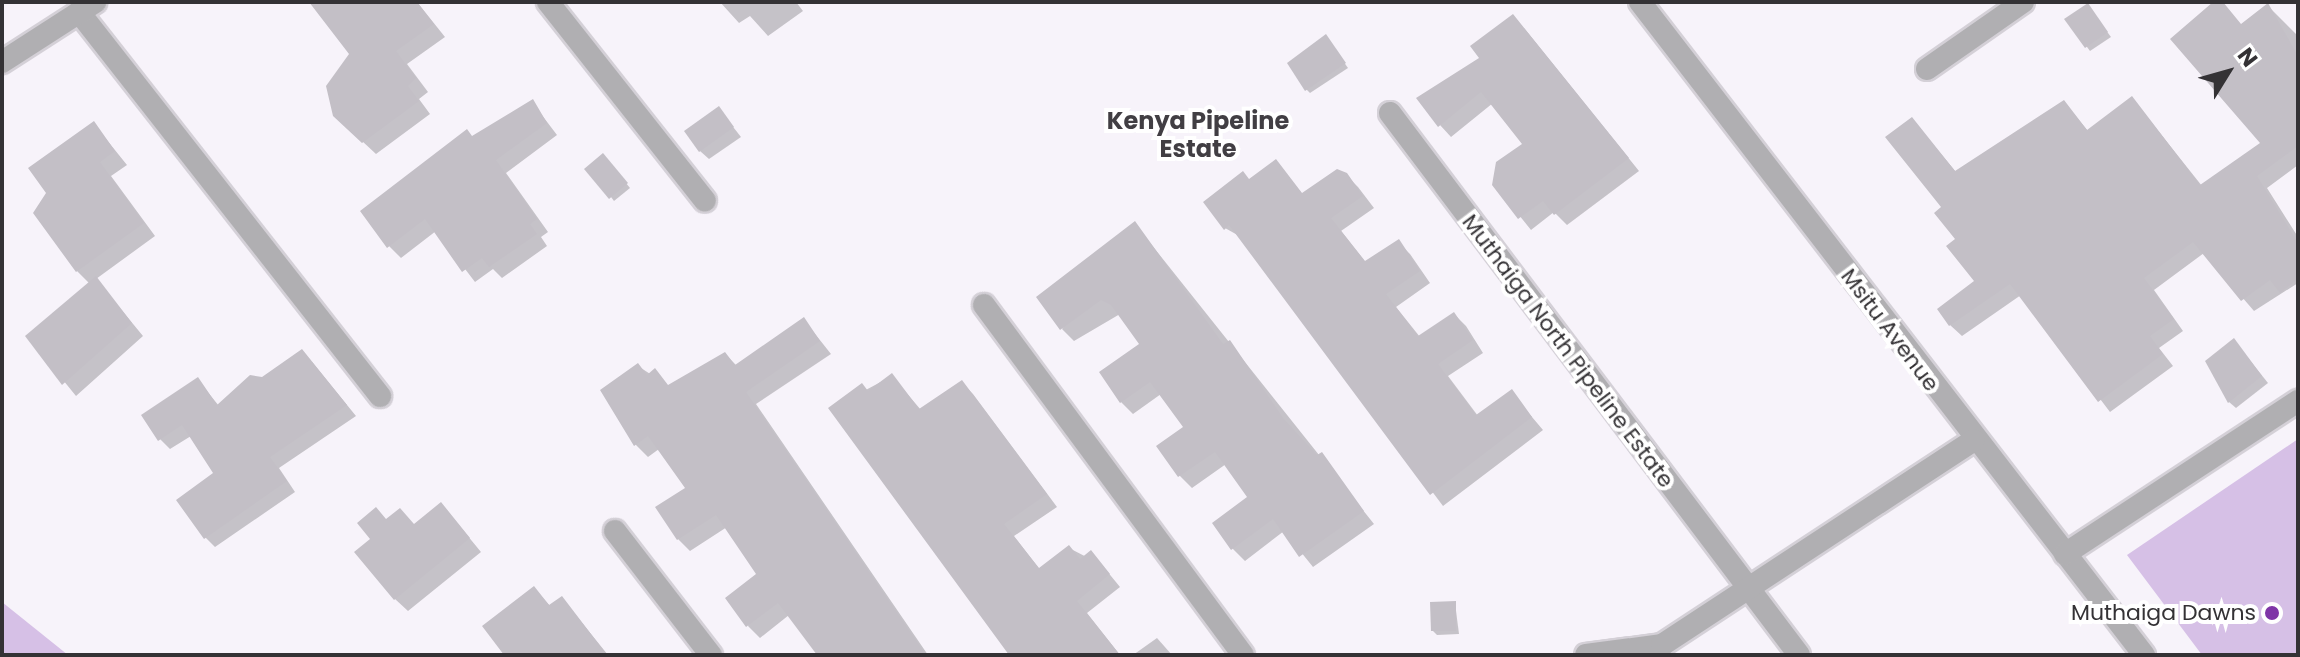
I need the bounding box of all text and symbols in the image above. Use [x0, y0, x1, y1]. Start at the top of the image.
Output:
north arrow [2188, 32, 2268, 112]
text: N [2230, 41, 2265, 73]
district label: Kenya Pipeline Estate [1107, 107, 1289, 163]
street label: Muthaiga North Pipeline Estate [1457, 209, 1679, 493]
street label: Msitu Avenue [1835, 264, 1945, 396]
place label: Muthaiga Dawns [2071, 600, 2256, 626]
marker: Muthaiga Dawns [2263, 604, 2281, 622]

